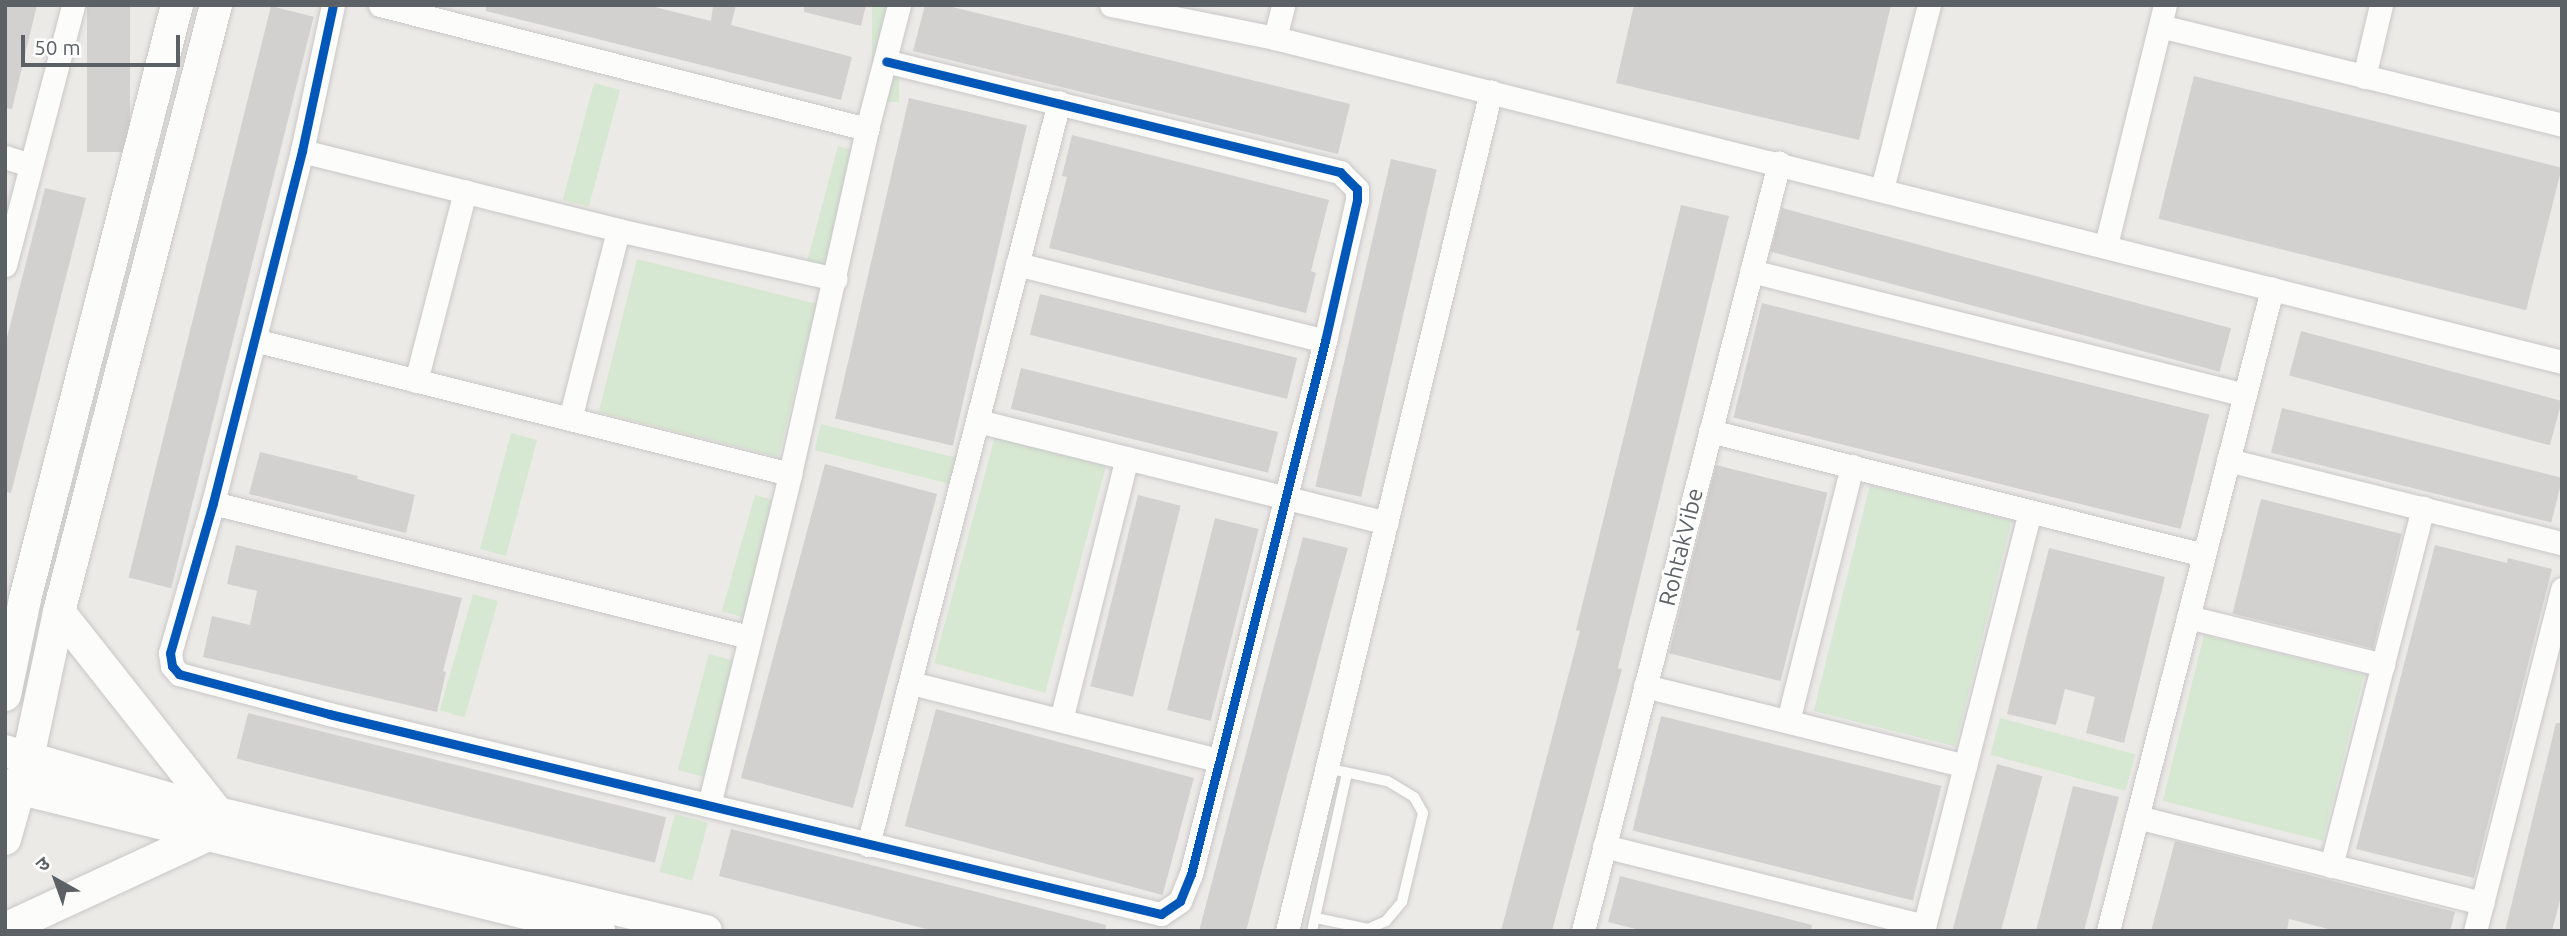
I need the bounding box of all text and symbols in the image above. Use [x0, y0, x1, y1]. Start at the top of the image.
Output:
scale bar [24, 21, 184, 65]
text: 50 m [34, 35, 81, 59]
street label: RohtakVibe [1653, 485, 1709, 609]
north arrow [21, 845, 91, 915]
text: उ [31, 852, 54, 876]

